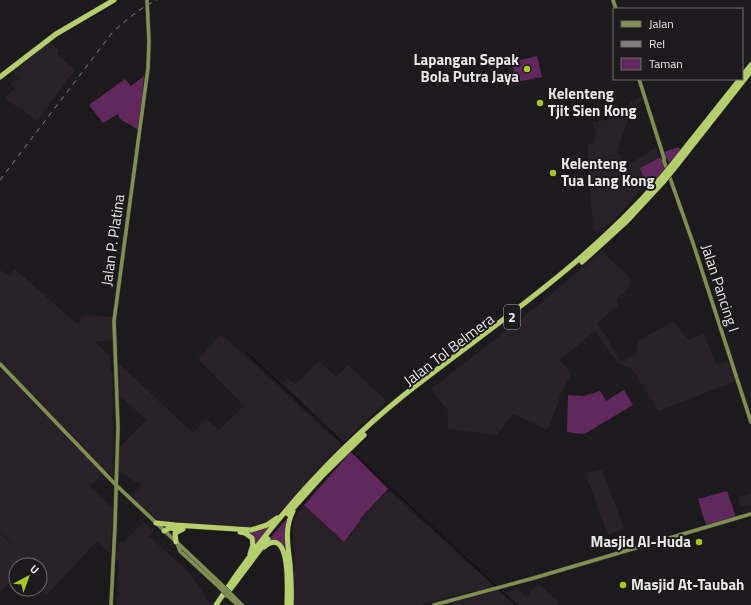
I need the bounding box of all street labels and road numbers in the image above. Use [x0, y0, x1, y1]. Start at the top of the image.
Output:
street label: Jalan P. Platina [95, 192, 130, 287]
street label: Jalan Pancing I [695, 241, 745, 335]
road number: 2 [504, 305, 520, 329]
street label: Jalan Tol Belmera [398, 307, 499, 391]

